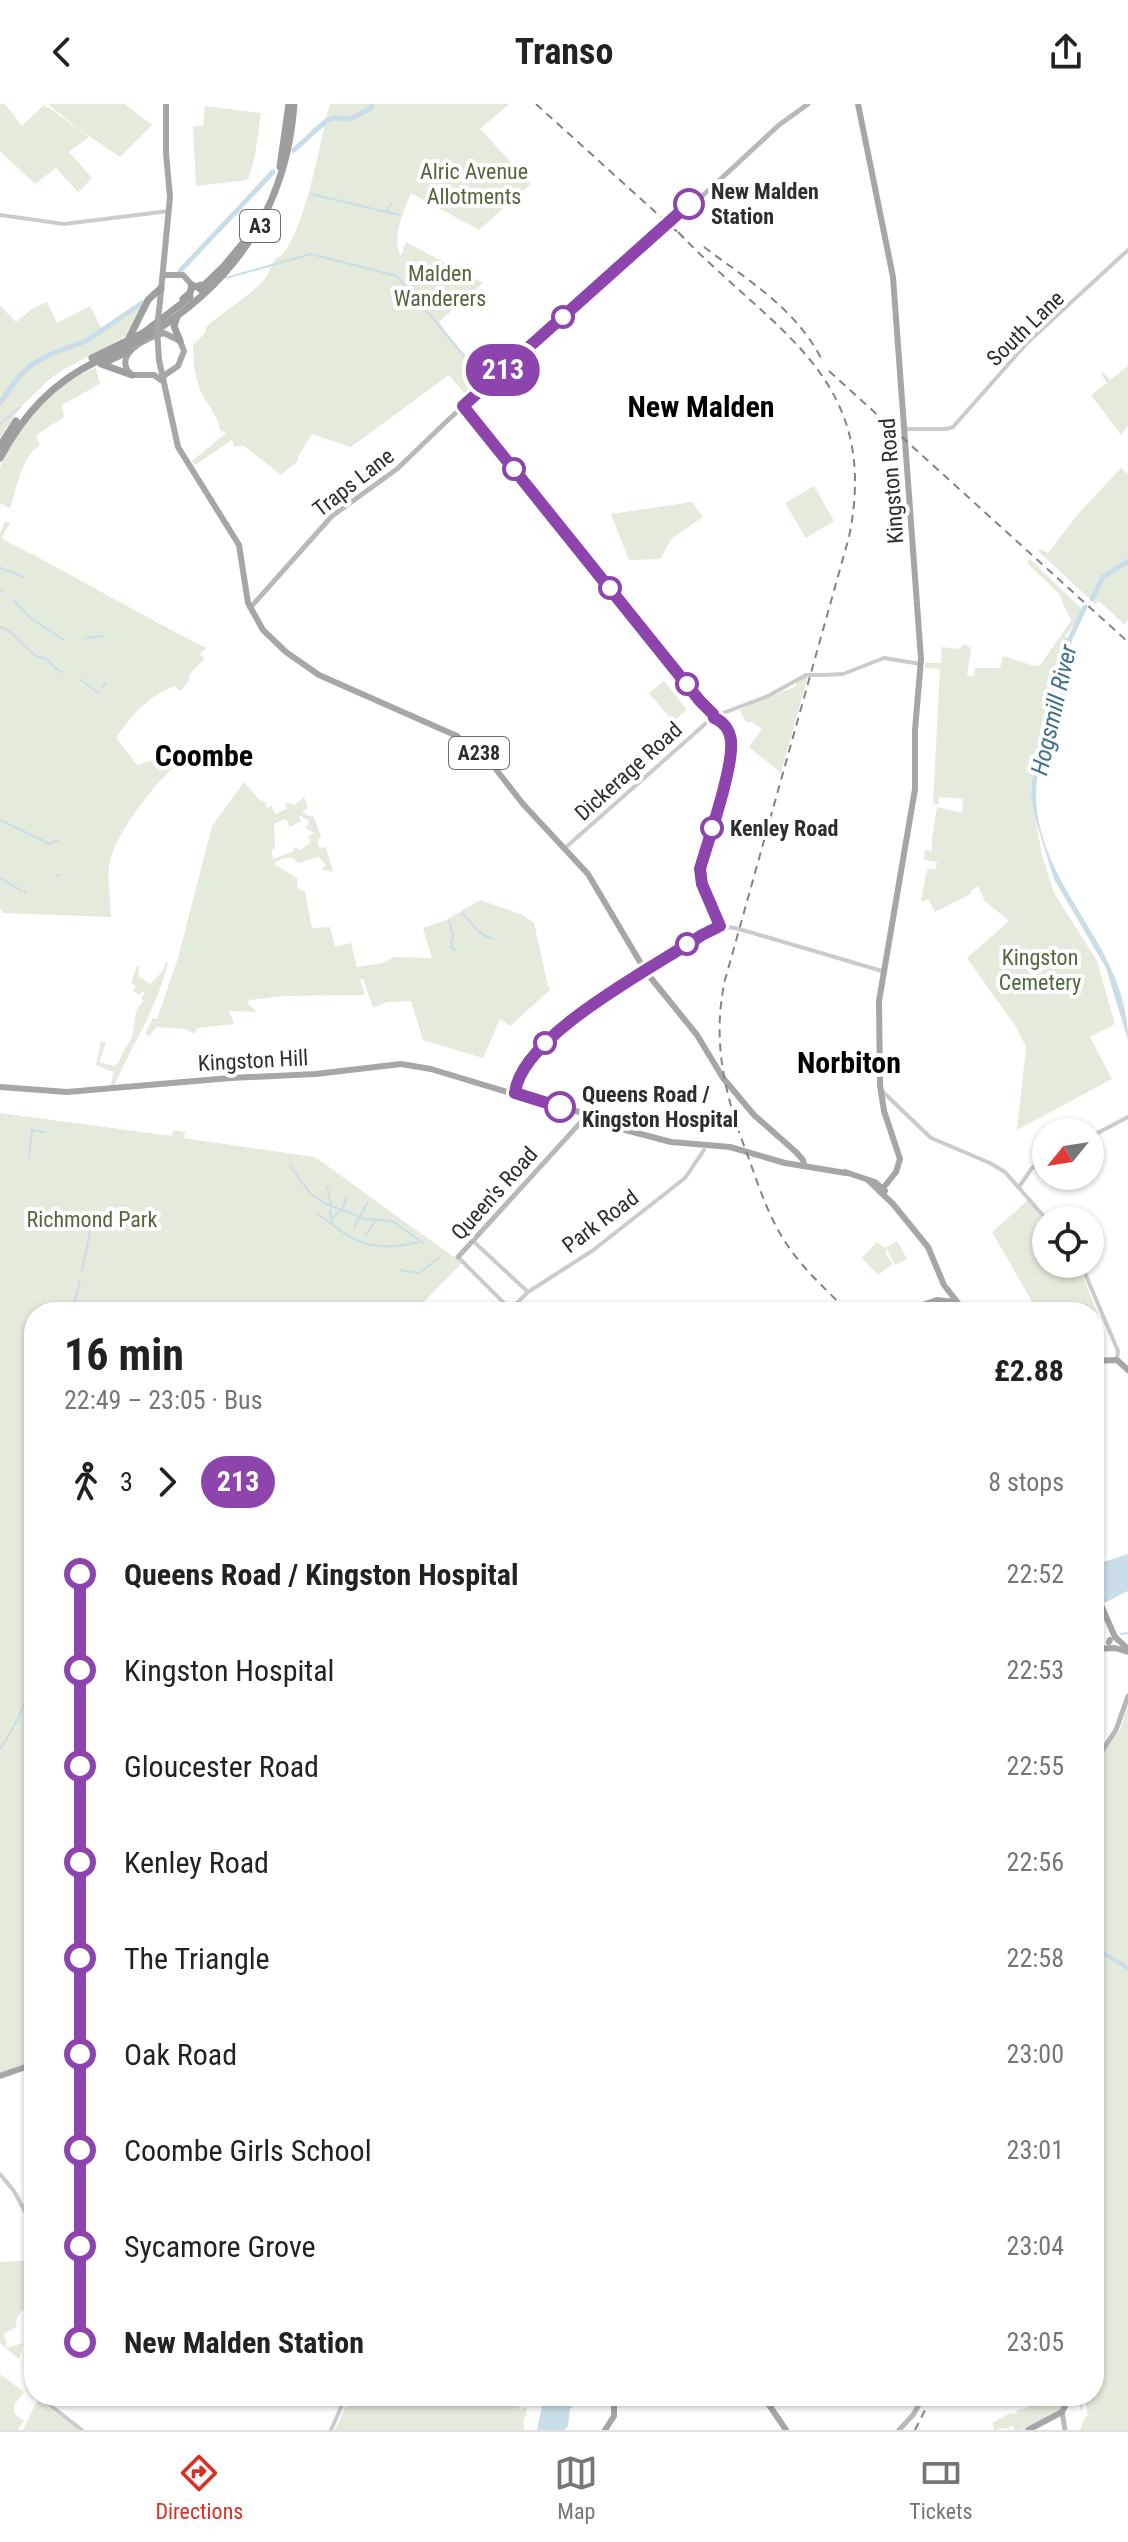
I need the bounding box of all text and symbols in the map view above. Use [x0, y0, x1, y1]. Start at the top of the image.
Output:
icon: back [40, 30, 84, 74]
icon: share [1044, 30, 1088, 74]
text: Transo [515, 31, 613, 73]
park label: Alric Avenue Allotments [420, 159, 528, 209]
place label: New Malden Station [711, 179, 819, 229]
marker: New Malden Station [674, 189, 704, 219]
road number: A3 [240, 210, 280, 242]
park label: Malden Wanderers [394, 261, 486, 311]
street label: South Lane [982, 286, 1069, 371]
unlabelled marker [552, 306, 574, 328]
line badge: 213 [457, 344, 549, 396]
text: 213 [482, 353, 524, 386]
district label: New Malden [627, 389, 775, 424]
street label: Kingston Road [875, 417, 908, 545]
street label: Traps Lane [308, 443, 399, 522]
unlabelled marker [503, 458, 525, 480]
unlabelled marker [599, 577, 621, 599]
water label: Hogsmill River [1025, 641, 1083, 778]
unlabelled marker [676, 673, 698, 695]
street label: Dickerage Road [570, 717, 687, 826]
road number: A238 [449, 737, 509, 769]
district label: Coombe [155, 738, 253, 773]
place label: Kenley Road [730, 816, 838, 841]
marker: Kenley Road [701, 817, 723, 839]
unlabelled marker [676, 933, 698, 955]
park label: Kingston Cemetery [999, 945, 1081, 995]
unlabelled marker [534, 1032, 556, 1054]
street label: Kingston Hill [197, 1045, 309, 1076]
district label: Norbiton [797, 1045, 901, 1080]
place label: Queens Road / Kingston Hospital [582, 1082, 738, 1132]
marker: Queens Road / Kingston Hospital [545, 1092, 575, 1122]
north arrow [1032, 1118, 1104, 1190]
map controls [1032, 1118, 1104, 1278]
street label: Queen's Road [446, 1142, 543, 1245]
street label: Park Road [557, 1185, 643, 1258]
button: locate [1032, 1206, 1104, 1278]
park label: Richmond Park [27, 1207, 158, 1232]
text: 16 min [64, 1329, 184, 1381]
text: £2.88 [994, 1353, 1064, 1388]
text: 22:49 – 23:05 · Bus [64, 1385, 263, 1415]
icon: walk [64, 1460, 108, 1504]
icon: forward [145, 1460, 189, 1504]
text: 213 [217, 1465, 259, 1498]
text: 3 [120, 1467, 133, 1497]
text: 8 stops [988, 1467, 1064, 1497]
text: Queens Road / Kingston Hospital [124, 1557, 518, 1592]
text: 22:52 [1007, 1559, 1064, 1589]
text: Kingston Hospital [124, 1653, 334, 1688]
text: 22:53 [1007, 1655, 1064, 1685]
text: Gloucester Road [124, 1749, 319, 1784]
text: 22:55 [1007, 1751, 1064, 1781]
text: Kenley Road [124, 1845, 269, 1880]
text: 22:56 [1007, 1847, 1064, 1877]
text: The Triangle [124, 1941, 270, 1976]
text: 22:58 [1007, 1943, 1064, 1973]
text: Oak Road [124, 2037, 237, 2072]
text: 23:00 [1007, 2039, 1064, 2069]
text: Coombe Girls School [124, 2133, 372, 2168]
text: 23:01 [1007, 2135, 1064, 2165]
text: Sycamore Grove [124, 2229, 316, 2264]
text: 23:04 [1007, 2231, 1064, 2261]
text: New Malden Station [124, 2325, 364, 2360]
text: 23:05 [1007, 2327, 1064, 2357]
tab: Directions [155, 2451, 243, 2524]
tab: Map [554, 2451, 598, 2524]
tab: Tickets [909, 2451, 973, 2524]

